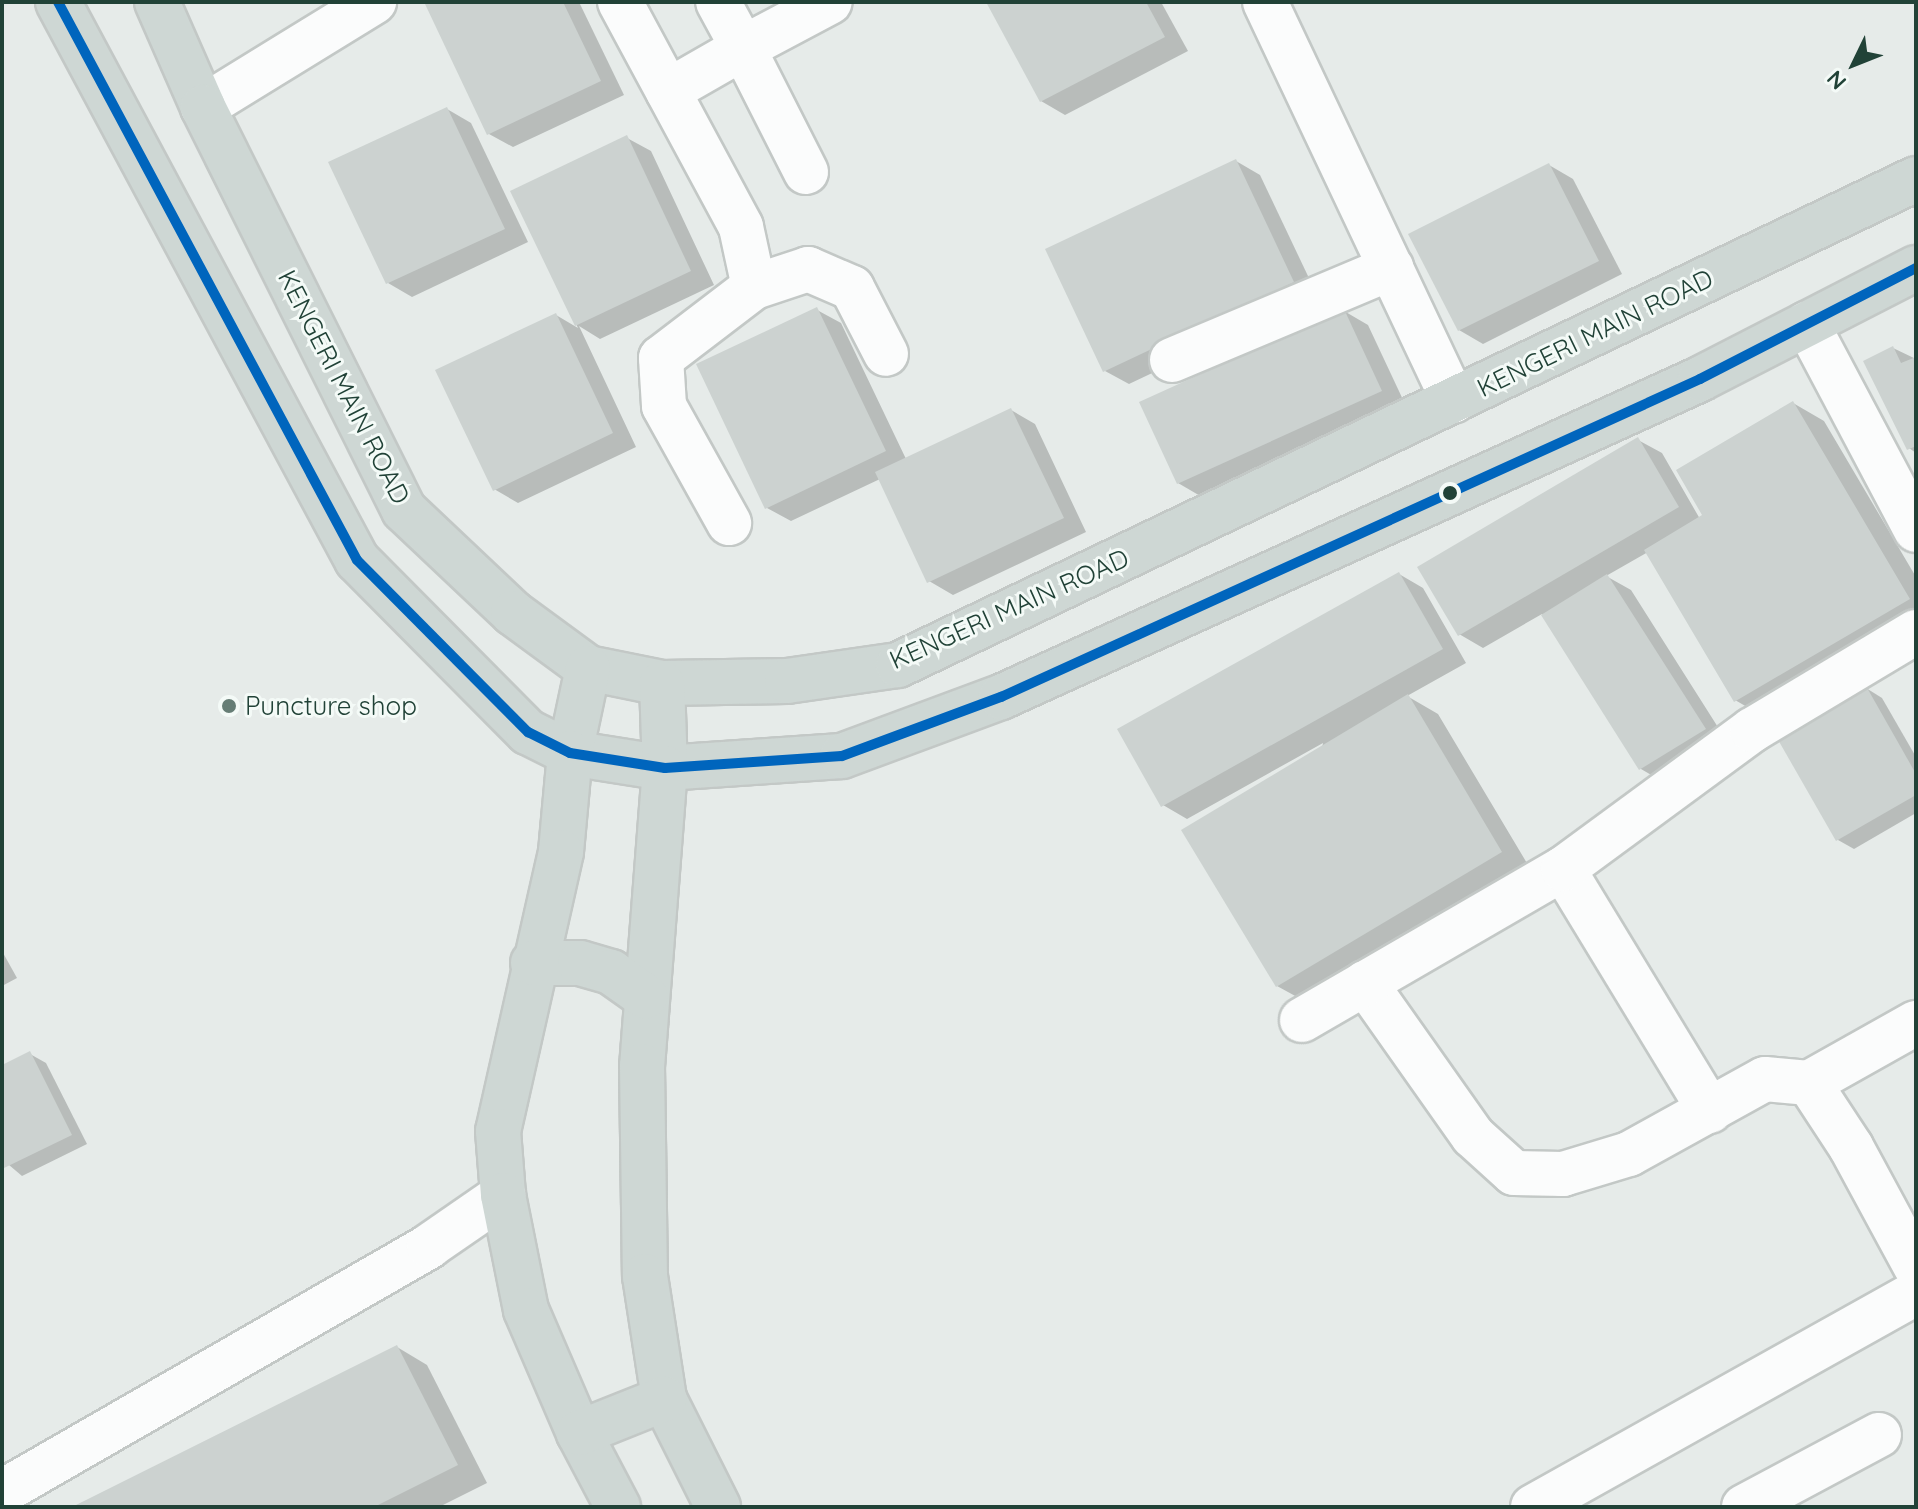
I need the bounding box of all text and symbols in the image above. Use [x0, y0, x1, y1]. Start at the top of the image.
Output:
north arrow [1814, 24, 1894, 104]
text: N [1821, 65, 1852, 96]
street label: KENGERI MAIN ROAD [1472, 262, 1718, 404]
street label: KENGERI MAIN ROAD [271, 265, 417, 509]
unlabelled marker [1442, 485, 1458, 501]
street label: KENGERI MAIN ROAD [885, 542, 1133, 676]
place label: Puncture shop [245, 690, 417, 722]
marker: Puncture shop [220, 697, 238, 715]

